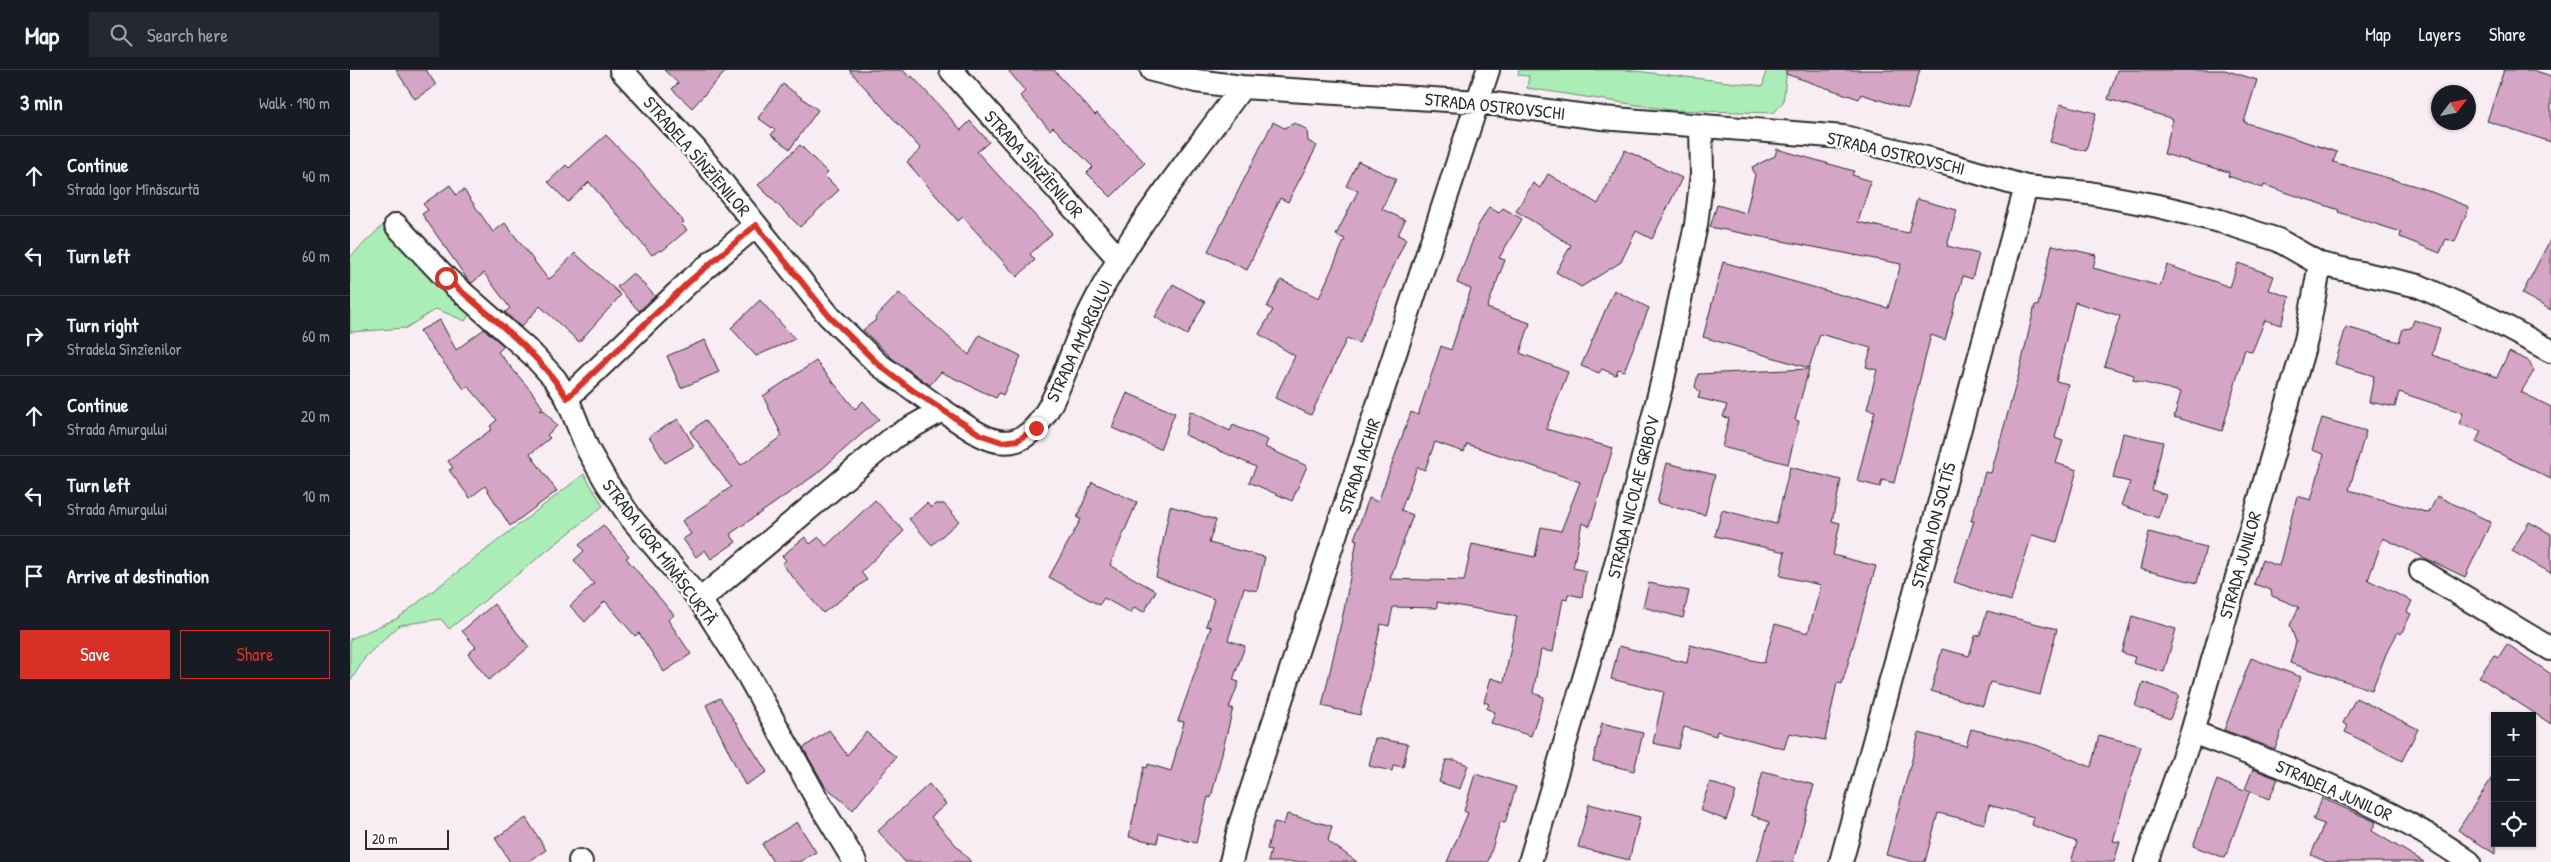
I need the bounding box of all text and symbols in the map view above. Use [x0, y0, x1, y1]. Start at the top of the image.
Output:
search box [89, 12, 439, 57]
text: Map [25, 19, 59, 51]
icon: search [107, 21, 135, 49]
text: Search here [147, 22, 228, 48]
text: Map [2365, 22, 2391, 47]
text: Layers [2419, 22, 2461, 47]
text: Share [2489, 22, 2526, 47]
north arrow [2431, 85, 2476, 130]
street label: STRADA OSTROVSCHI [1424, 86, 1566, 126]
text: 3 min [20, 88, 63, 117]
street label: STRADELA SÎNZÎENILOR [638, 91, 756, 221]
text: Walk · 190 m [259, 92, 330, 114]
street label: STRADA SÎNZÎENILOR [979, 105, 1089, 223]
street label: STRADA OSTROVSCHI [1825, 125, 1967, 181]
text: Continue [67, 152, 128, 178]
icon: ahead [20, 162, 48, 190]
text: 40 m [302, 165, 330, 187]
text: Strada Igor Mînăscurtă [67, 178, 199, 200]
icon: left [20, 242, 48, 270]
text: Turn left [67, 243, 130, 269]
text: 60 m [302, 245, 330, 267]
route start [435, 267, 458, 290]
street label: STRADA AMURGULUI [1040, 276, 1118, 406]
text: Turn right [67, 312, 138, 338]
icon: right [20, 322, 48, 350]
text: 60 m [302, 325, 330, 347]
text: Stradela Sînzîenilor [67, 338, 182, 360]
text: Continue [67, 392, 128, 418]
icon: ahead [20, 402, 48, 430]
text: 20 m [301, 405, 330, 427]
street label: STRADA NICOLAE GRIBOV [1601, 412, 1666, 581]
street label: STRADA IACHIR [1332, 415, 1386, 517]
route end [1025, 417, 1048, 440]
text: Strada Amurgului [67, 418, 167, 440]
street label: STRADA ION SOLTÎS [1904, 459, 1962, 591]
text: Turn left [67, 472, 130, 498]
street label: STRADA IGOR MÎNĂSCURTĂ [597, 474, 723, 630]
icon: left [20, 482, 48, 510]
text: 10 m [302, 485, 330, 507]
text: Strada Amurgului [67, 498, 167, 520]
street label: STRADA JUNILOR [2213, 509, 2267, 621]
icon: arrive [20, 562, 48, 590]
text: Arrive at destination [67, 563, 209, 589]
button: Save [20, 630, 170, 679]
button: Share [180, 630, 330, 679]
map controls [2491, 712, 2536, 847]
button: + [2491, 712, 2536, 757]
street label: STRADELA JUNILOR [2272, 753, 2396, 827]
button: − [2491, 757, 2536, 802]
button: locate [2491, 802, 2536, 847]
scale bar [365, 827, 449, 850]
text: 20 m [372, 829, 398, 848]

